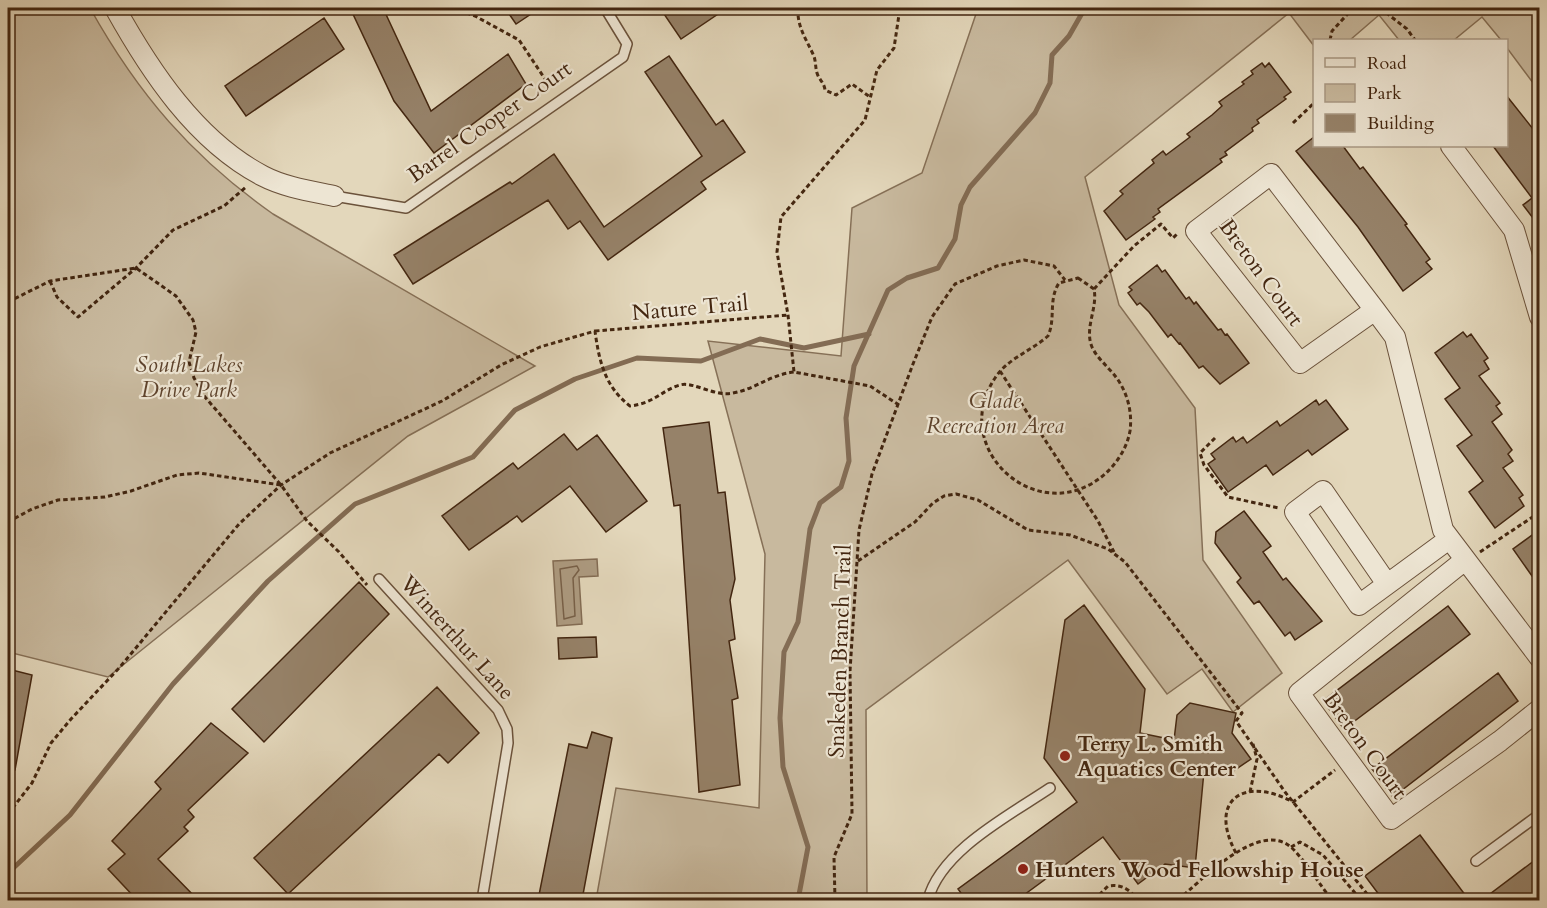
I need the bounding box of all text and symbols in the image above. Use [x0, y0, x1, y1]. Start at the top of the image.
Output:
legend [1313, 39, 1508, 147]
text: Road [1367, 51, 1407, 76]
street label: Barrel Cooper Court [402, 54, 578, 190]
text: Park [1367, 81, 1402, 106]
text: Building [1367, 111, 1435, 136]
street label: Breton Court [1212, 213, 1310, 332]
street label: Nature Trail [631, 288, 750, 328]
park label: South Lakes Drive Park [135, 350, 243, 405]
park label: Glade Recreation Area [926, 386, 1064, 441]
street label: Snakeden Branch Trail [821, 543, 859, 758]
street label: Winterthur Lane [392, 568, 521, 707]
street label: Breton Court [1316, 686, 1414, 805]
place label: Terry L. Smith Aquatics Center [1077, 729, 1236, 784]
marker: Terry L. Smith Aquatics Center [1058, 749, 1072, 763]
place label: Hunters Wood Fellowship House [1035, 855, 1364, 885]
marker: Hunters Wood Fellowship House [1016, 862, 1030, 876]

